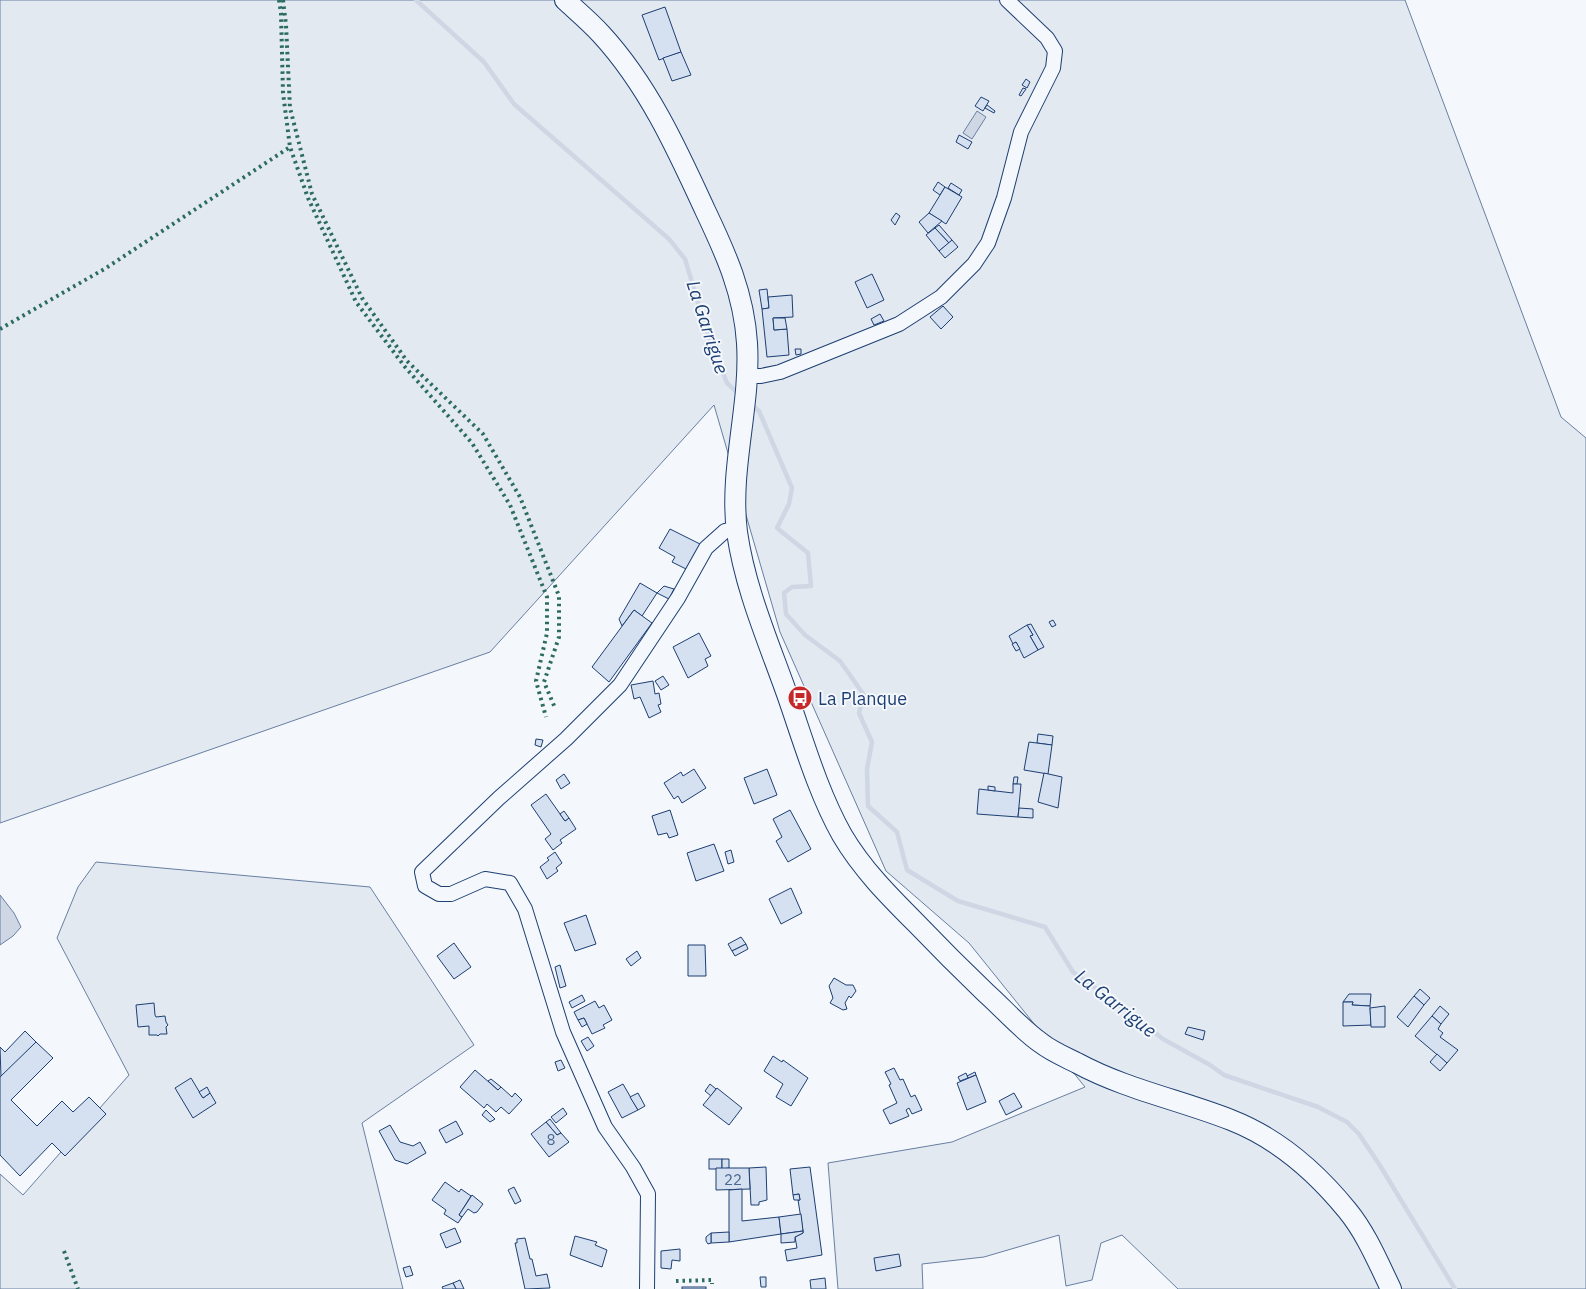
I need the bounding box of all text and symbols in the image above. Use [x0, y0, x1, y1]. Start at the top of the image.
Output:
water label: La Garrigue [682, 277, 734, 377]
bus stop icon: La Planque [787, 685, 813, 711]
place label: La Planque [818, 687, 907, 710]
water label: La Garrigue [1070, 964, 1162, 1042]
house number: 8 [546, 1130, 556, 1149]
house number: 22 [724, 1170, 742, 1189]

